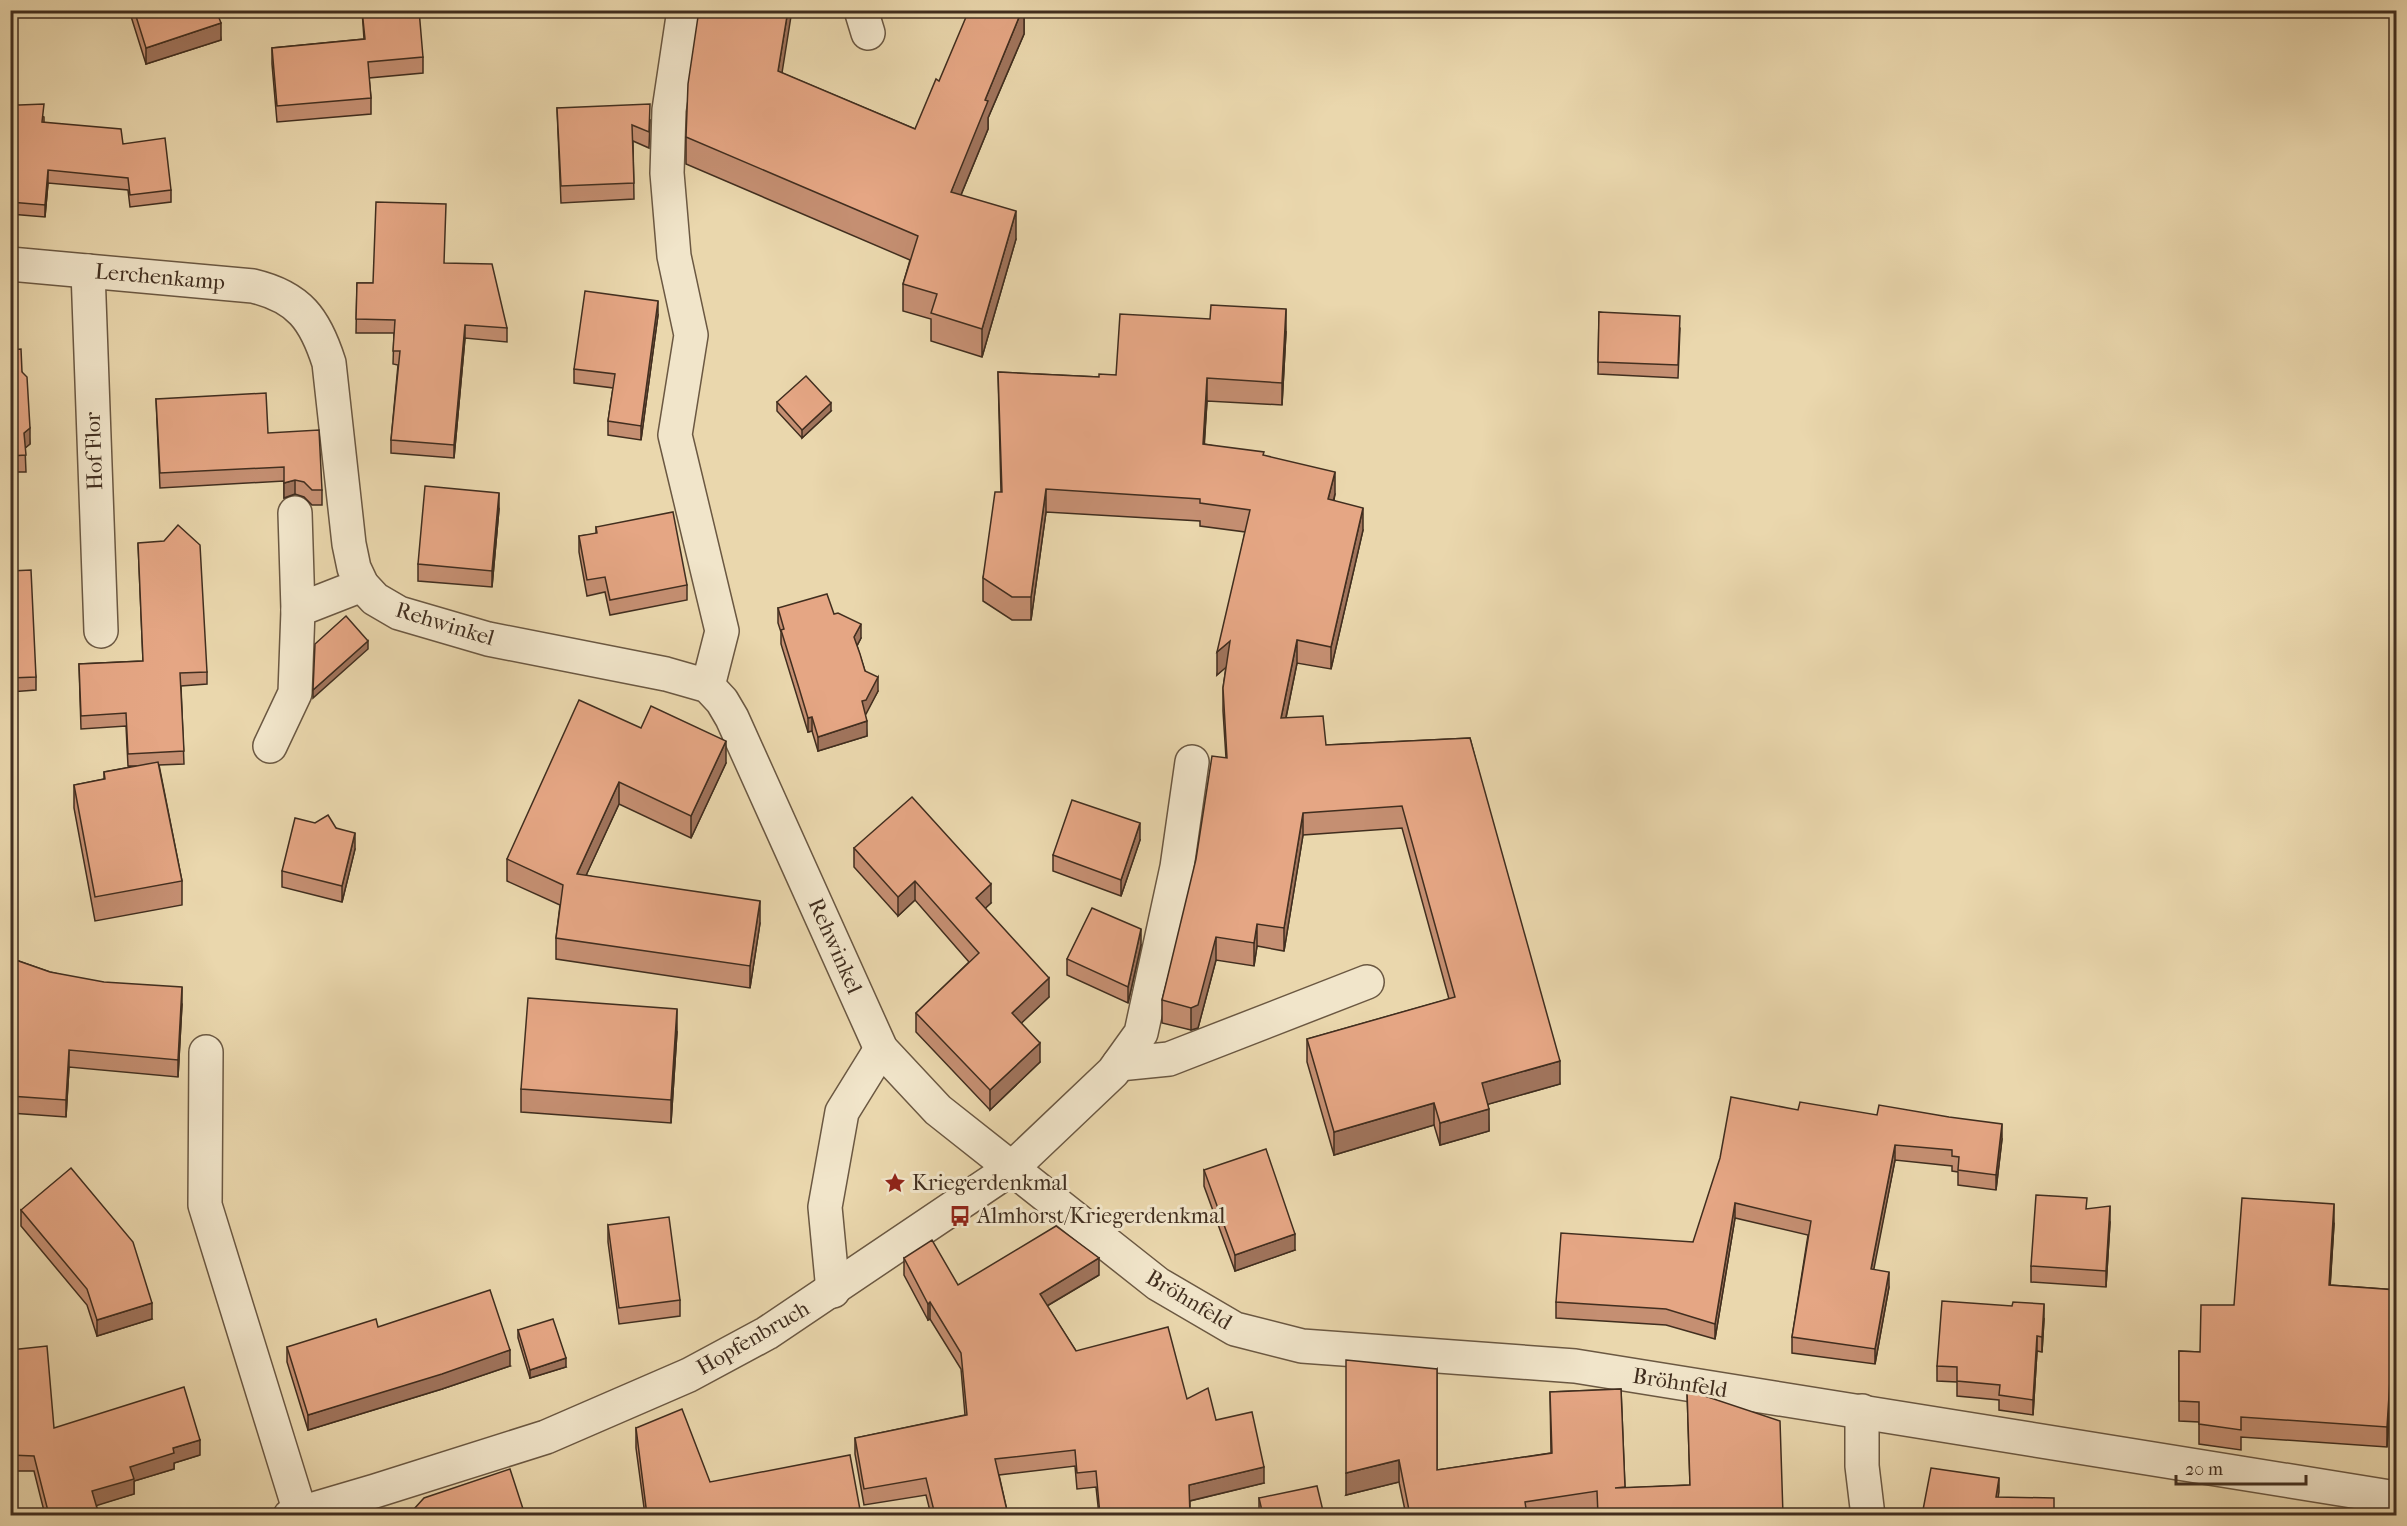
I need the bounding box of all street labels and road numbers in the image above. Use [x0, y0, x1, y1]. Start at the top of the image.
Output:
street label: Lerchenkamp [94, 258, 226, 296]
street label: Hof Flor [80, 411, 108, 491]
street label: Rehwinkel [392, 597, 498, 651]
street label: Rehwinkel [802, 894, 868, 998]
street label: Bröhnfeld [1141, 1264, 1237, 1336]
street label: Hopfenbruch [692, 1295, 814, 1381]
street label: Bröhnfeld [1631, 1363, 1730, 1403]

